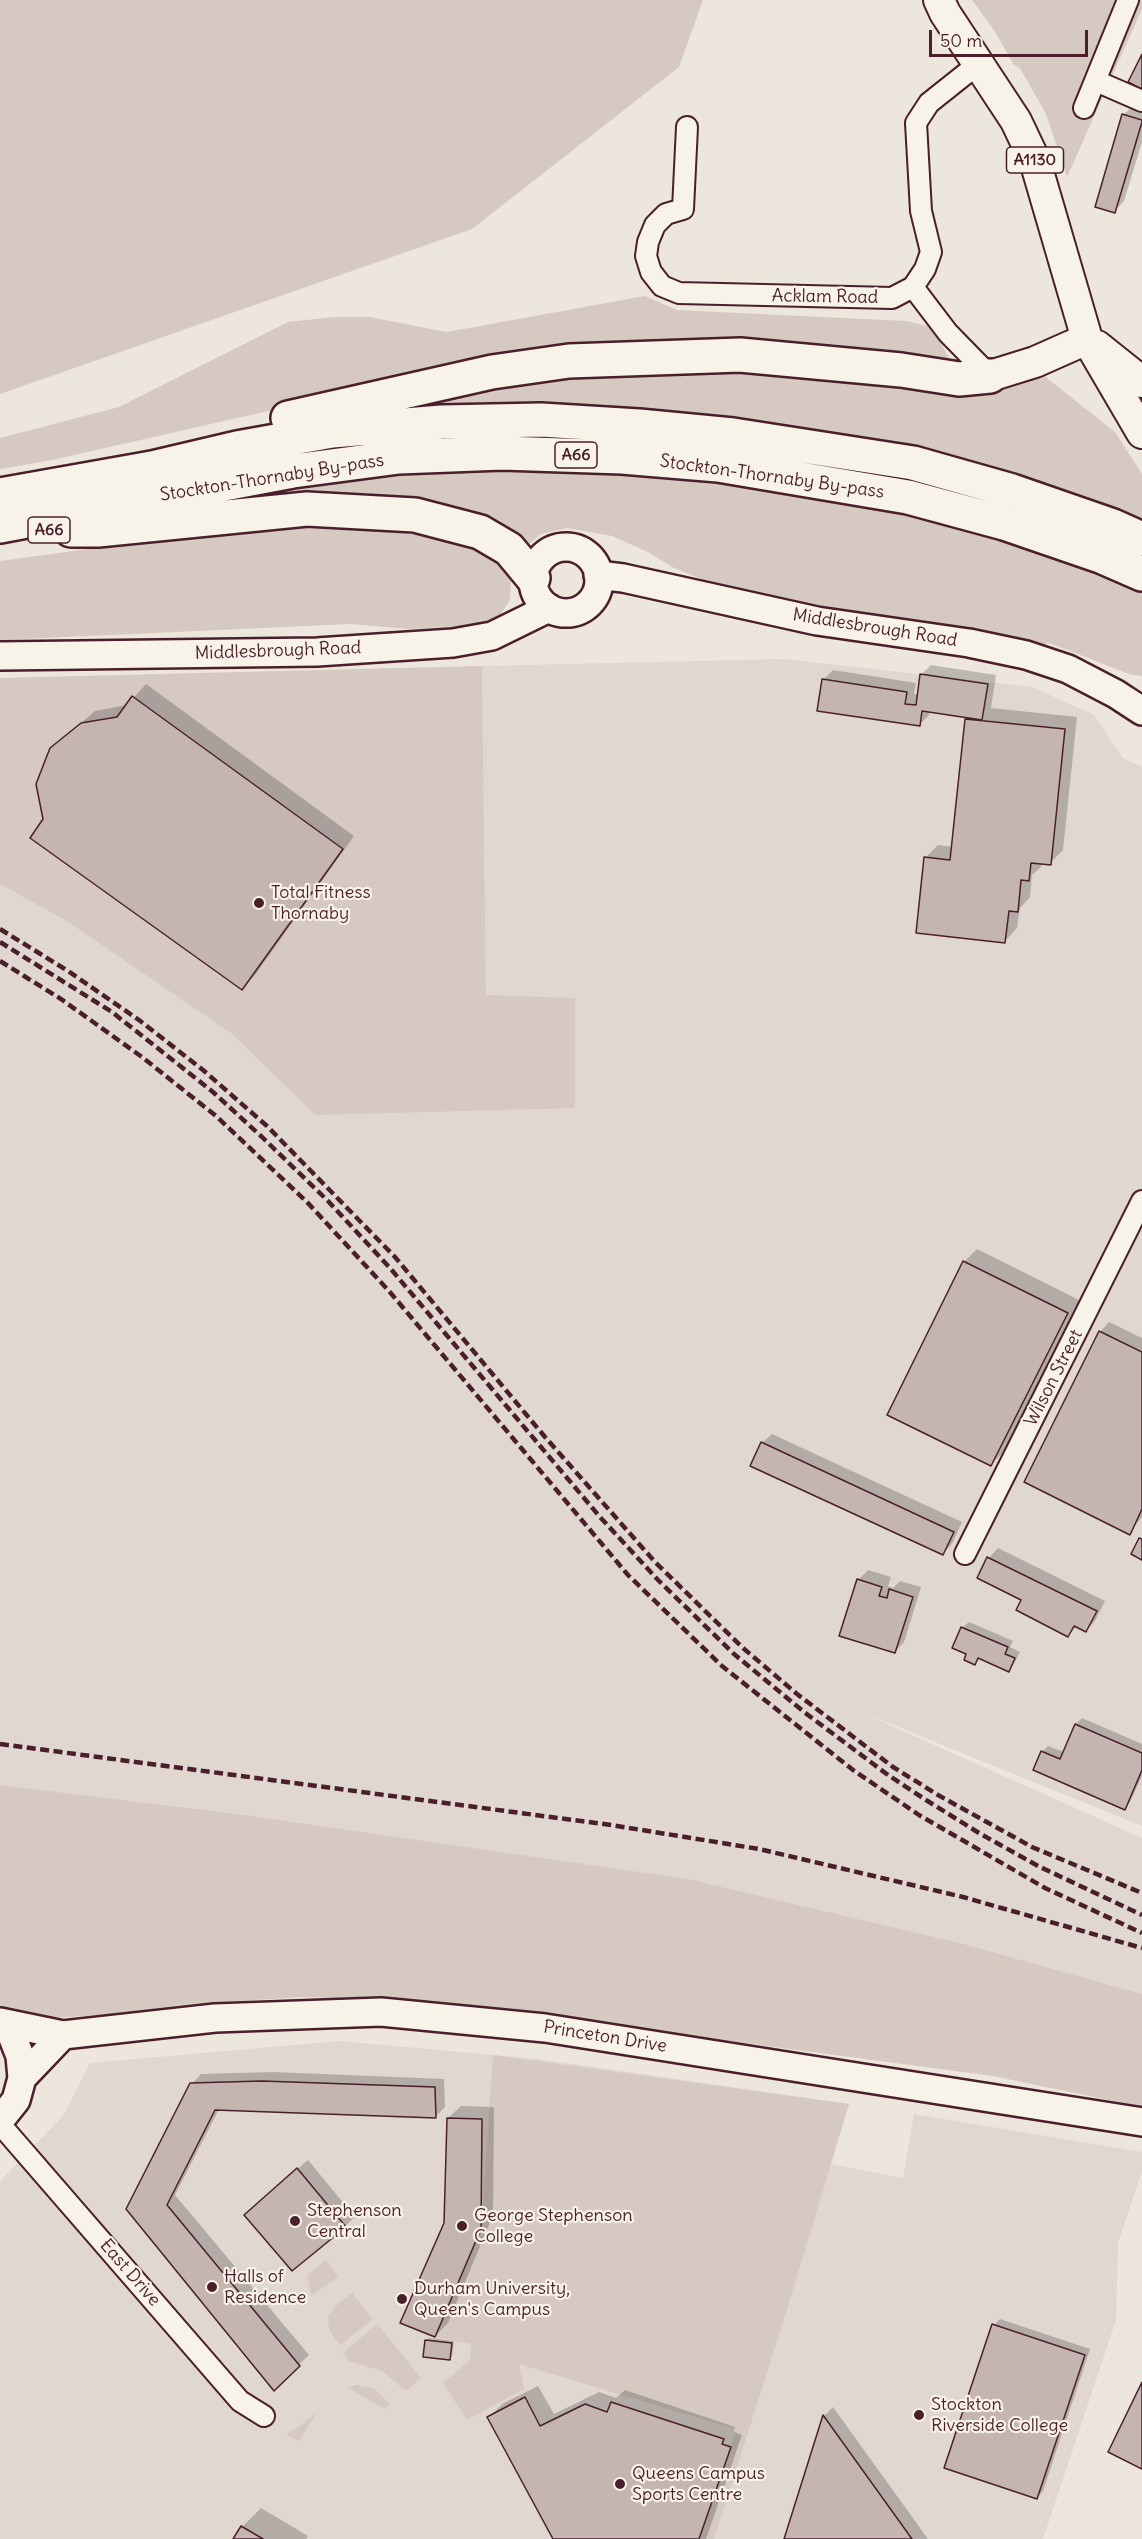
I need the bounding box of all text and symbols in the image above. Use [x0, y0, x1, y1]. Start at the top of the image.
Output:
scale bar [932, 18, 1091, 56]
text: 50 m [940, 29, 982, 52]
road number: A1130 [1006, 147, 1064, 173]
street label: Acklam Road [772, 285, 878, 309]
road number: A66 [555, 442, 597, 468]
street label: Stockton-Thornaby By-pass [159, 450, 385, 506]
street label: Stockton-Thornaby By-pass [659, 451, 885, 503]
road number: A66 [28, 517, 70, 543]
street label: Middlesbrough Road [791, 604, 959, 652]
street label: Middlesbrough Road [195, 637, 361, 665]
place label: Total Fitness Thornaby [271, 882, 371, 924]
marker: Total Fitness Thornaby [252, 896, 266, 910]
street label: Wilson Street [1020, 1326, 1088, 1430]
street label: Princeton Drive [542, 2017, 668, 2057]
place label: Stephenson Central [307, 2200, 402, 2242]
place label: George Stephenson College [474, 2205, 633, 2248]
marker: Stephenson Central [288, 2214, 302, 2228]
marker: George Stephenson College [455, 2219, 469, 2233]
street label: East Drive [95, 2235, 165, 2311]
place label: Halls of Residence [224, 2266, 306, 2308]
place label: Durham University, Queen's Campus [414, 2278, 570, 2320]
marker: Halls of Residence [205, 2280, 219, 2294]
marker: Durham University, Queen's Campus [395, 2292, 409, 2306]
place label: Stockton Riverside College [931, 2394, 1068, 2436]
marker: Stockton Riverside College [912, 2408, 926, 2422]
place label: Queens Campus Sports Centre [632, 2463, 765, 2506]
marker: Queens Campus Sports Centre [613, 2477, 627, 2491]

